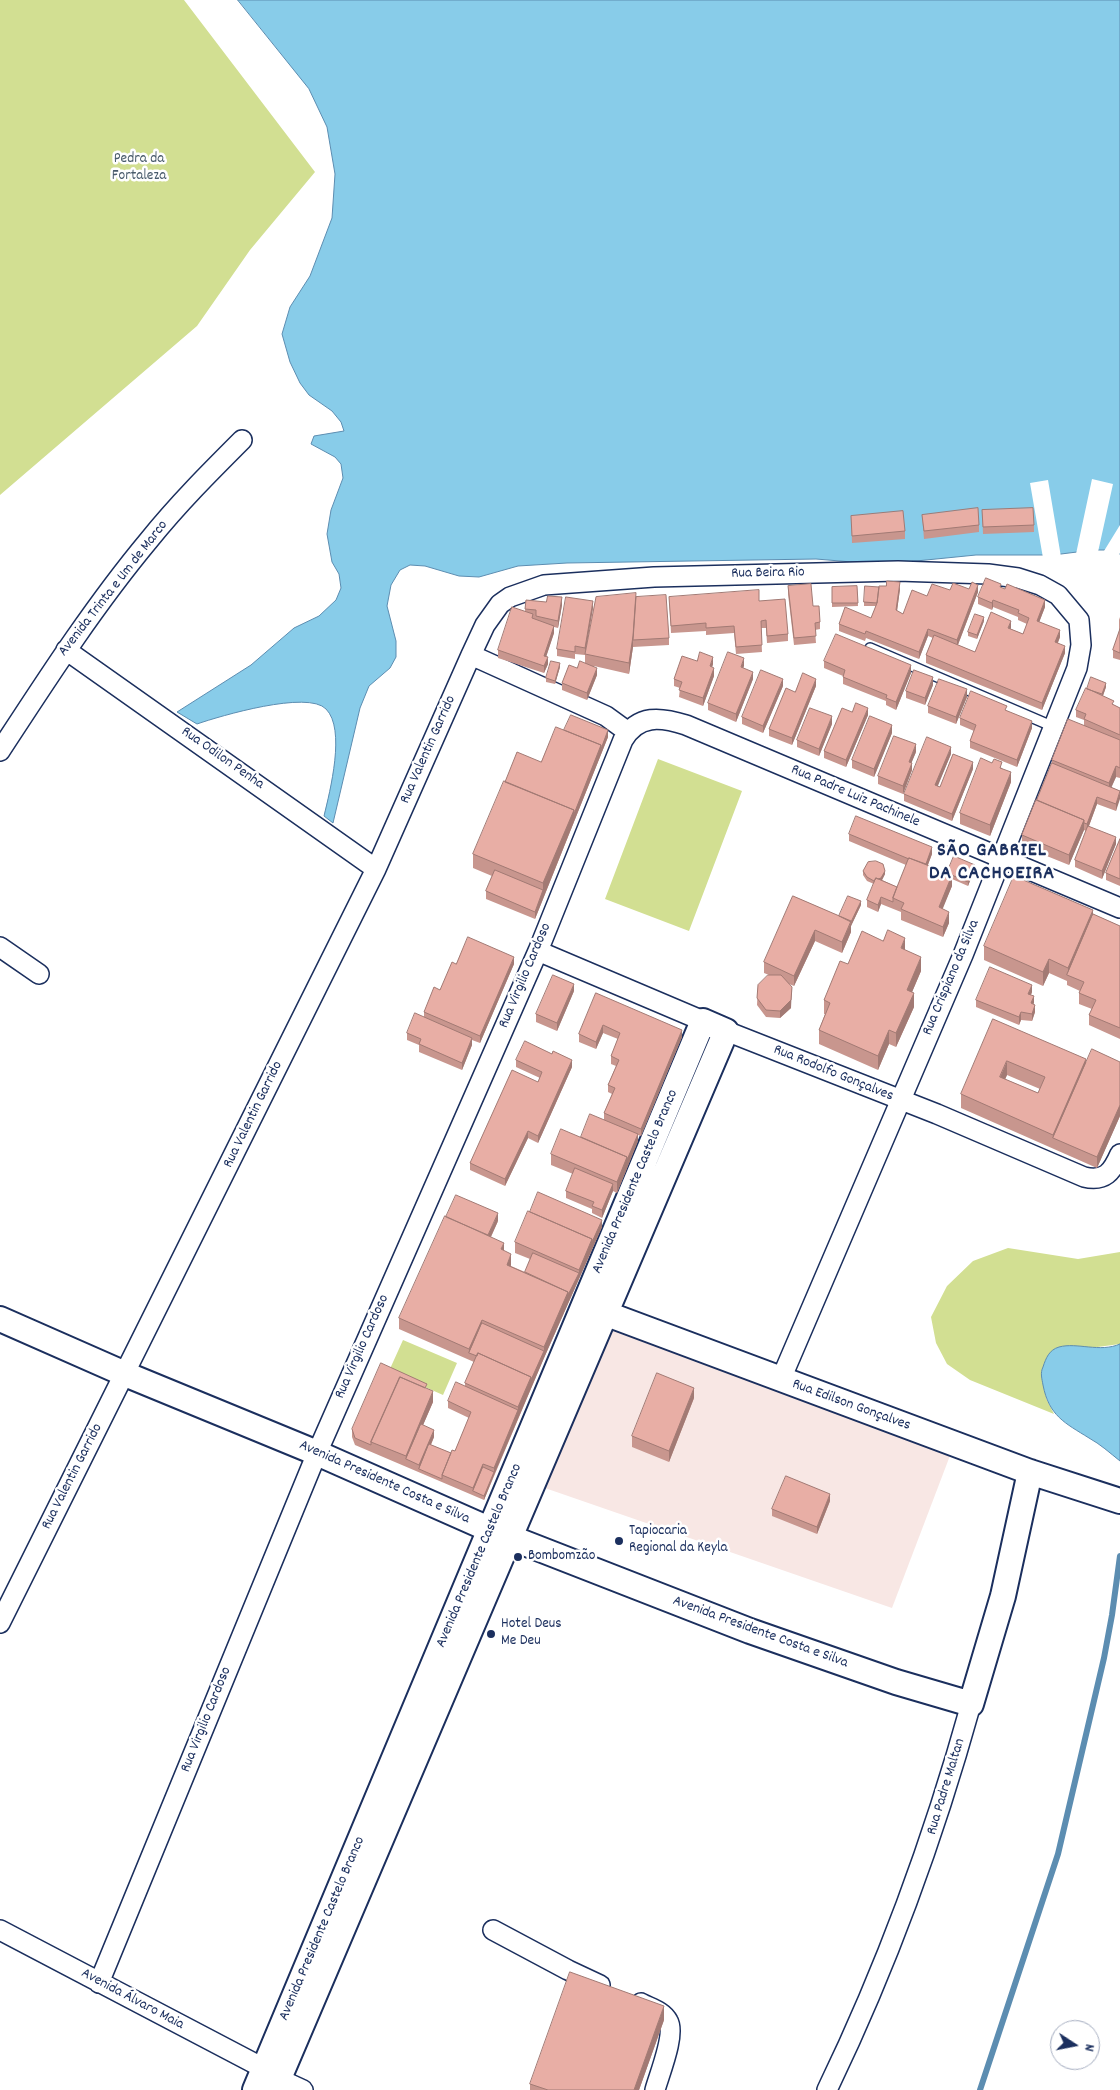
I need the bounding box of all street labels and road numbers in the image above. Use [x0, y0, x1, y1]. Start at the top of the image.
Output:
street label: Avenida Trinta e Um de Marco [55, 517, 173, 661]
street label: Rua Beira Rio [731, 564, 805, 584]
street label: Rua Valentin Garrido [397, 693, 461, 807]
street label: Rua Odilon Penha [177, 724, 267, 794]
street label: Rua Padre Luiz Pachinele [788, 762, 922, 832]
street label: Rua Crispiano da Silva [920, 918, 984, 1038]
street label: Rua Virgilio Cardoso [496, 921, 556, 1031]
street label: Rua Rodolfo Gonçalves [770, 1042, 896, 1106]
street label: Rua Valentin Garrido [220, 1059, 288, 1171]
street label: Avenida Presidente Castelo Branco [589, 1087, 683, 1277]
street label: Rua Virgilio Cardoso [332, 1292, 394, 1402]
street label: Rua Edilson Gonçalves [789, 1376, 913, 1436]
street label: Rua Valentin Garrido [39, 1421, 107, 1533]
street label: Avenida Presidente Costa e Silva [296, 1437, 472, 1529]
street label: Avenida Presidente Castelo Branco [433, 1461, 527, 1651]
street label: Avenida Presidente Costa e Silva [670, 1593, 850, 1673]
street label: Rua Virgilio Cardoso [178, 1665, 236, 1775]
street label: Rua Padre Maltan [924, 1737, 970, 1837]
street label: Avenida Presidente Castelo Branco [276, 1834, 370, 2024]
street label: Avenida Álvaro Maia [77, 1965, 187, 2035]

